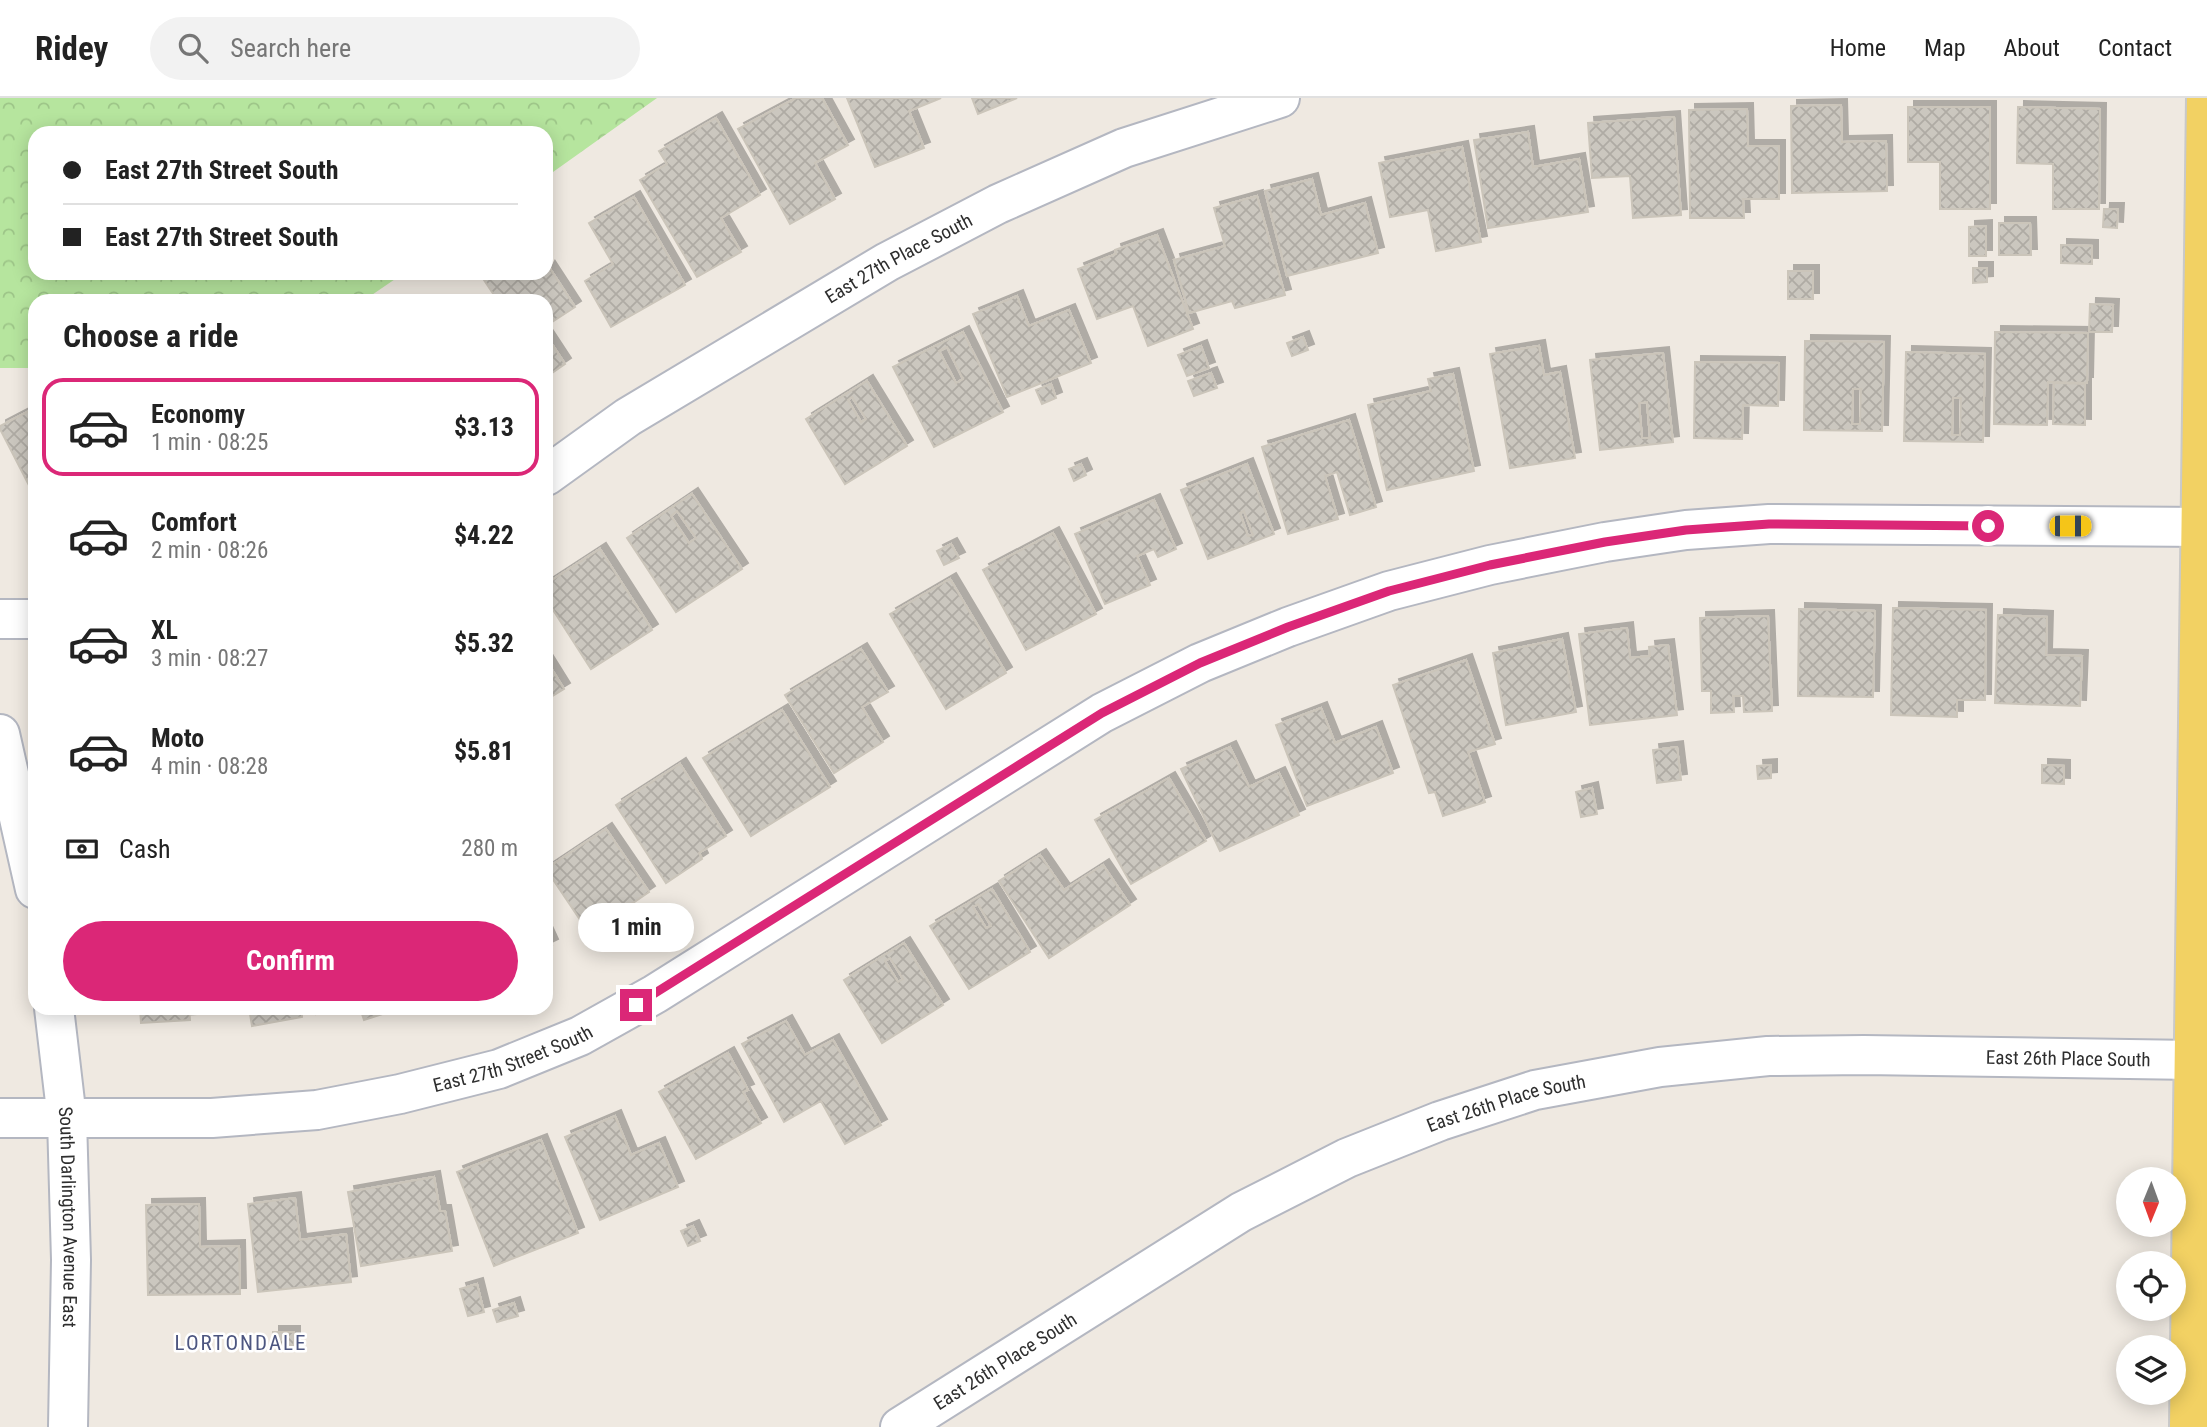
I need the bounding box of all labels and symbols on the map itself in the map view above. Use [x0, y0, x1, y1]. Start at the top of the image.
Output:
street label: East 27th Place South [821, 208, 976, 308]
route start [1972, 510, 2004, 542]
car [2050, 516, 2092, 537]
callout: 1 min [578, 904, 694, 953]
route end [620, 989, 652, 1021]
street label: East 27th Street South [431, 1020, 597, 1097]
street label: East 26th Place South [1986, 1046, 2151, 1071]
street label: East 26th Place South [1423, 1070, 1588, 1137]
street label: South Darlington Avenue East [54, 1105, 82, 1328]
north arrow [2116, 1167, 2186, 1237]
street label: East 26th Place South [929, 1308, 1081, 1415]
district label: LORTONDALE [175, 1331, 307, 1355]

